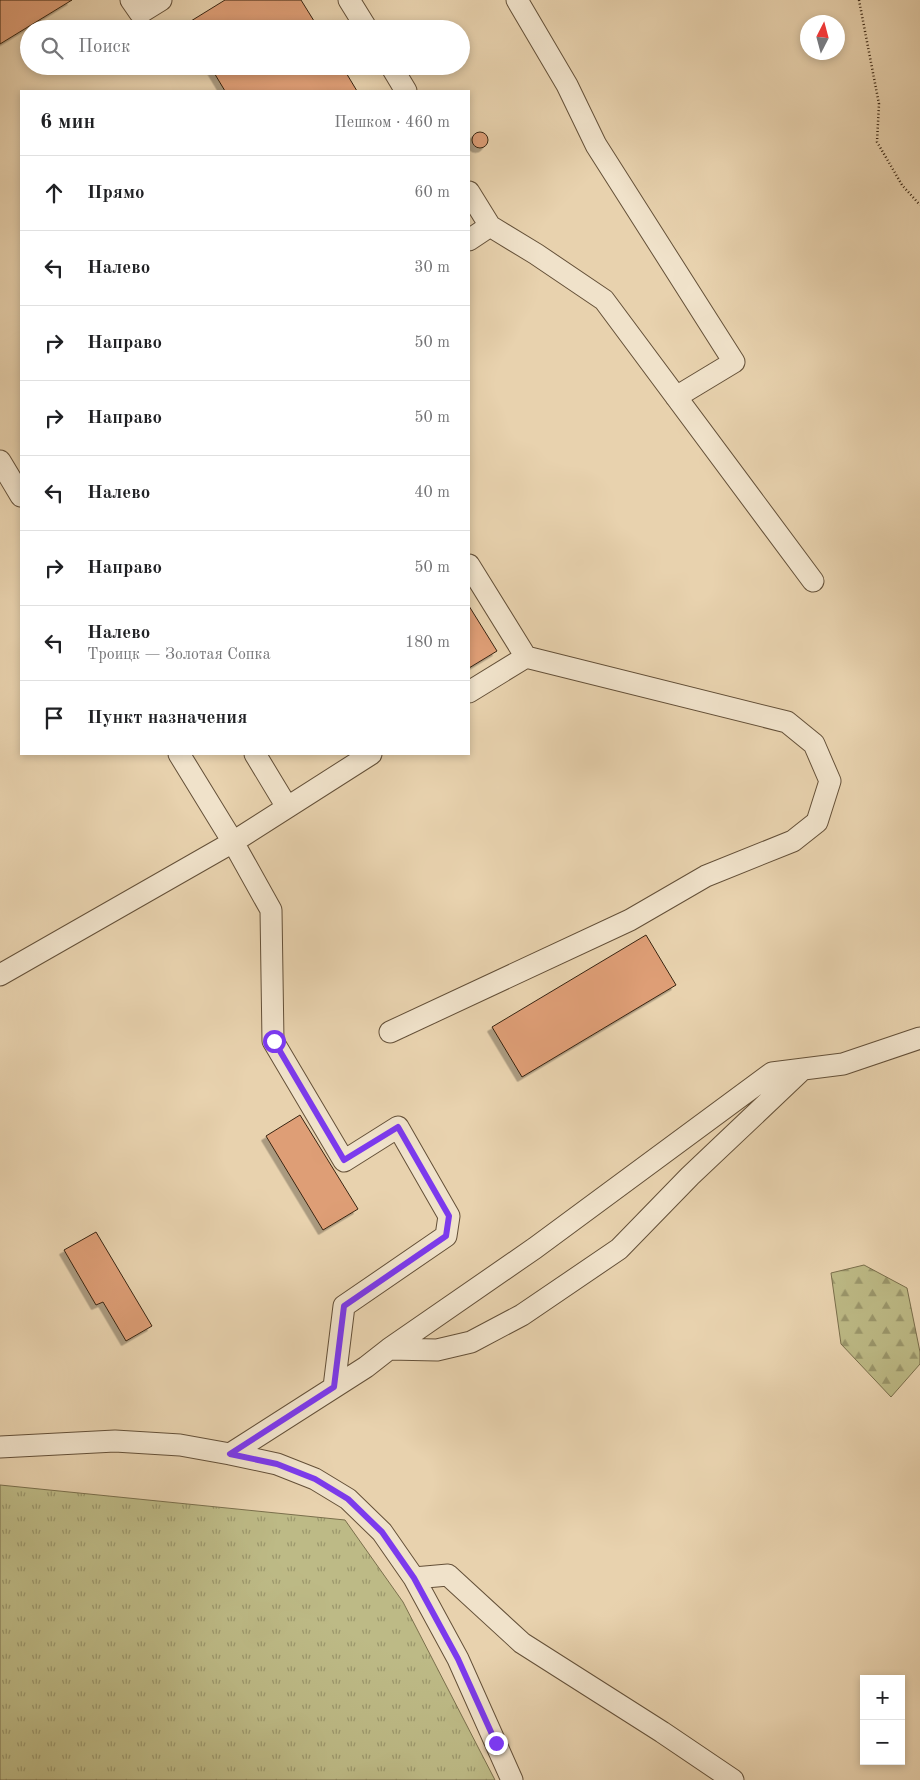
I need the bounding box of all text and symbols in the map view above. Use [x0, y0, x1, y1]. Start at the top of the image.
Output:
north arrow [800, 15, 845, 60]
search box [20, 20, 470, 75]
icon: search [38, 34, 66, 62]
text: Поиск [78, 38, 130, 57]
text: 6 мин [40, 112, 95, 133]
text: Пешком · 460 m [334, 115, 450, 131]
icon: ahead [40, 179, 68, 207]
text: Прямо [87, 184, 145, 203]
text: 60 m [414, 185, 450, 201]
icon: left [40, 254, 68, 282]
text: Налево [87, 259, 150, 278]
text: 30 m [414, 260, 450, 276]
icon: right [40, 329, 68, 357]
text: Направо [87, 334, 162, 353]
text: 50 m [414, 335, 450, 351]
icon: right [40, 404, 68, 432]
text: Направо [87, 409, 162, 428]
text: 50 m [414, 410, 450, 426]
icon: left [40, 479, 68, 507]
text: Налево [87, 484, 150, 503]
text: 40 m [414, 485, 450, 501]
icon: right [40, 554, 68, 582]
text: Направо [87, 559, 162, 578]
text: 50 m [414, 560, 450, 576]
text: Налево [87, 624, 150, 643]
icon: left [40, 629, 68, 657]
text: 180 m [405, 635, 450, 651]
text: Троицк — Золотая Сопка [87, 647, 271, 663]
icon: arrive [40, 704, 68, 732]
text: Пункт назначения [87, 709, 247, 728]
route start [263, 1030, 286, 1053]
map controls [860, 1675, 905, 1765]
button: + [860, 1675, 905, 1720]
button: − [860, 1720, 905, 1765]
route end [485, 1732, 508, 1755]

